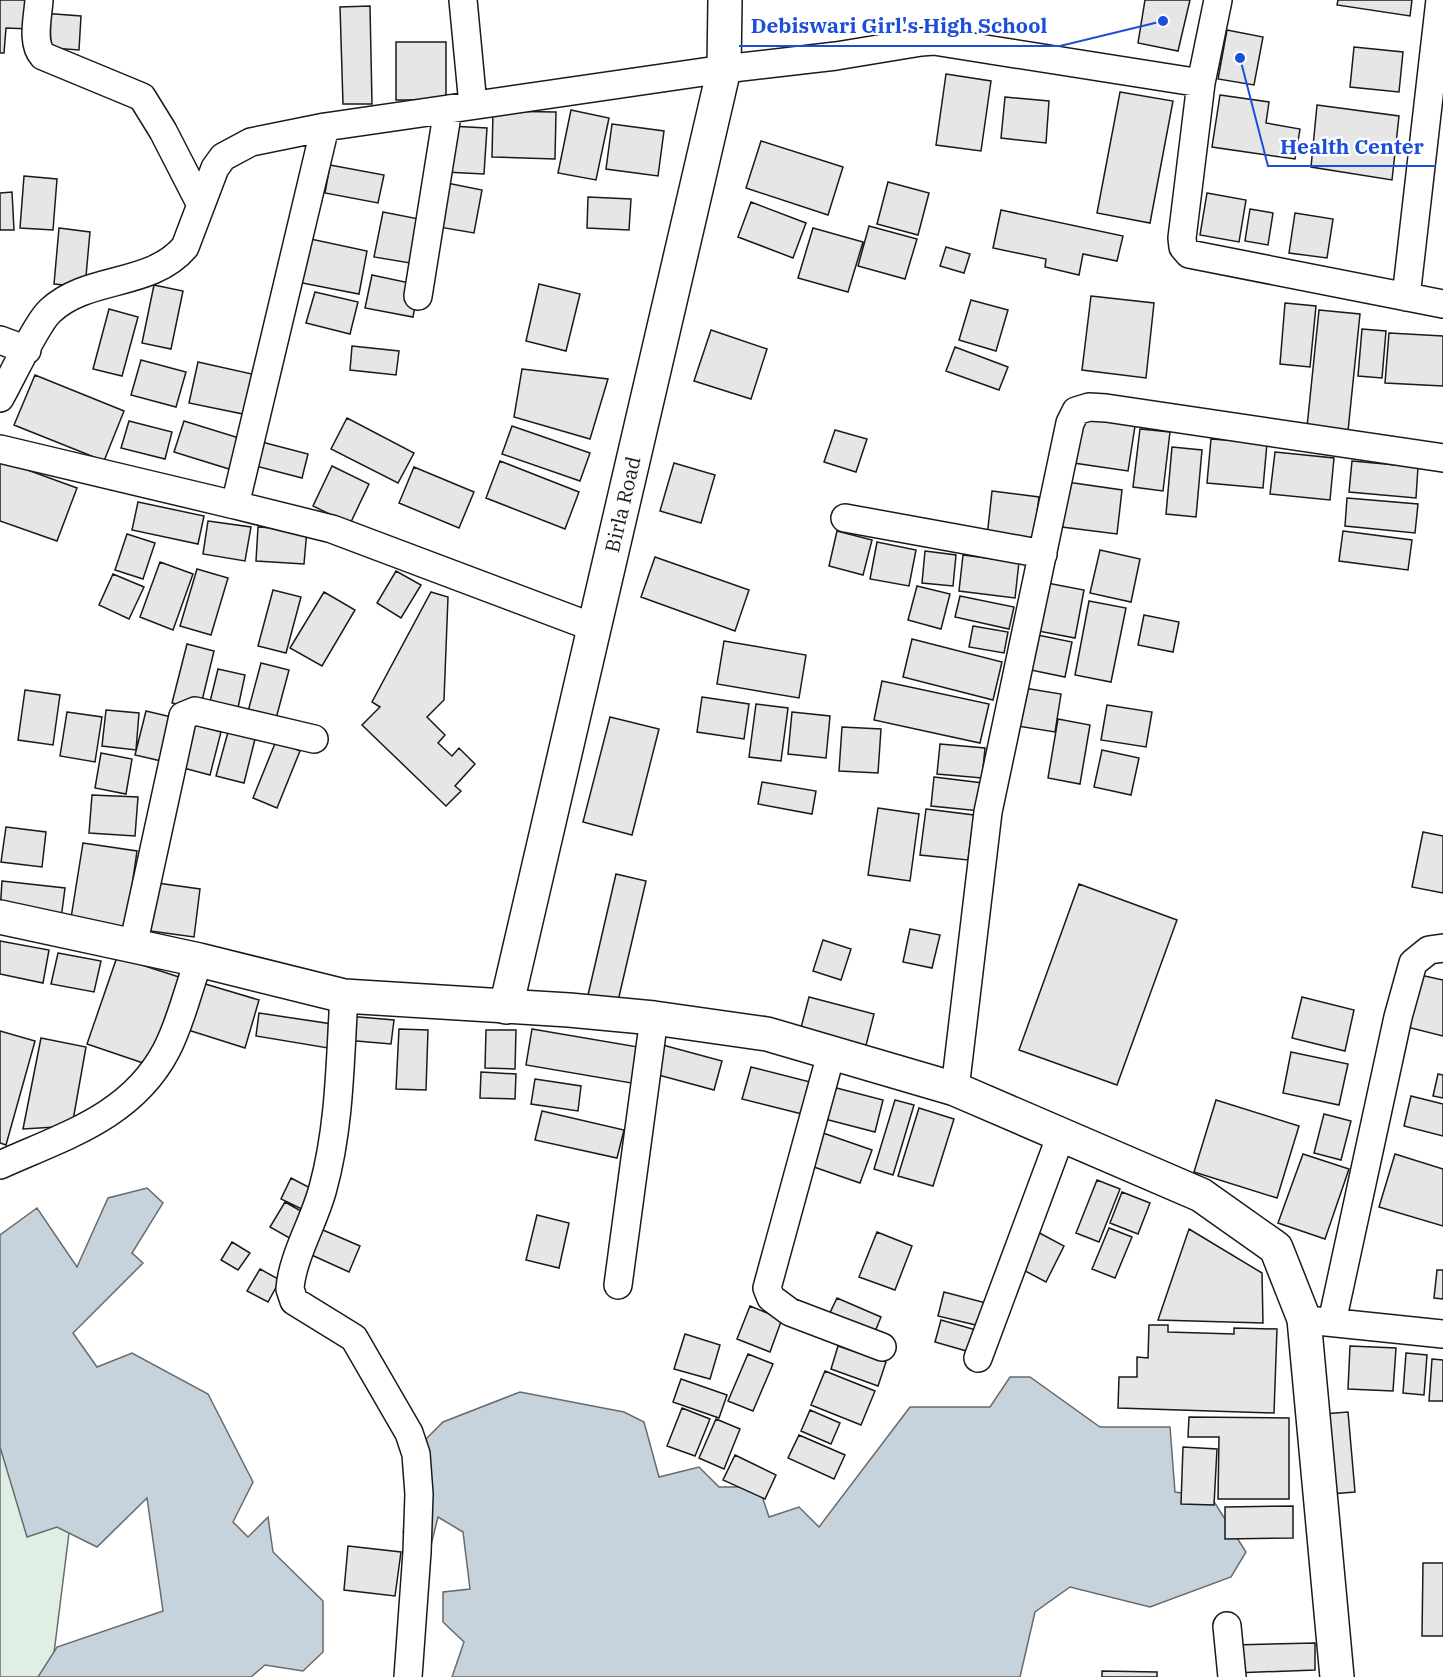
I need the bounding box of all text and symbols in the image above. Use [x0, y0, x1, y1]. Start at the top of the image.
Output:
callout: Debiswari Girl's High School [739, 7, 1060, 46]
text: Debiswari Girl's High School [751, 11, 1048, 39]
callout: Health Center [1268, 127, 1436, 166]
text: Health Center [1280, 132, 1425, 160]
street label: Birla Road [598, 454, 647, 555]

